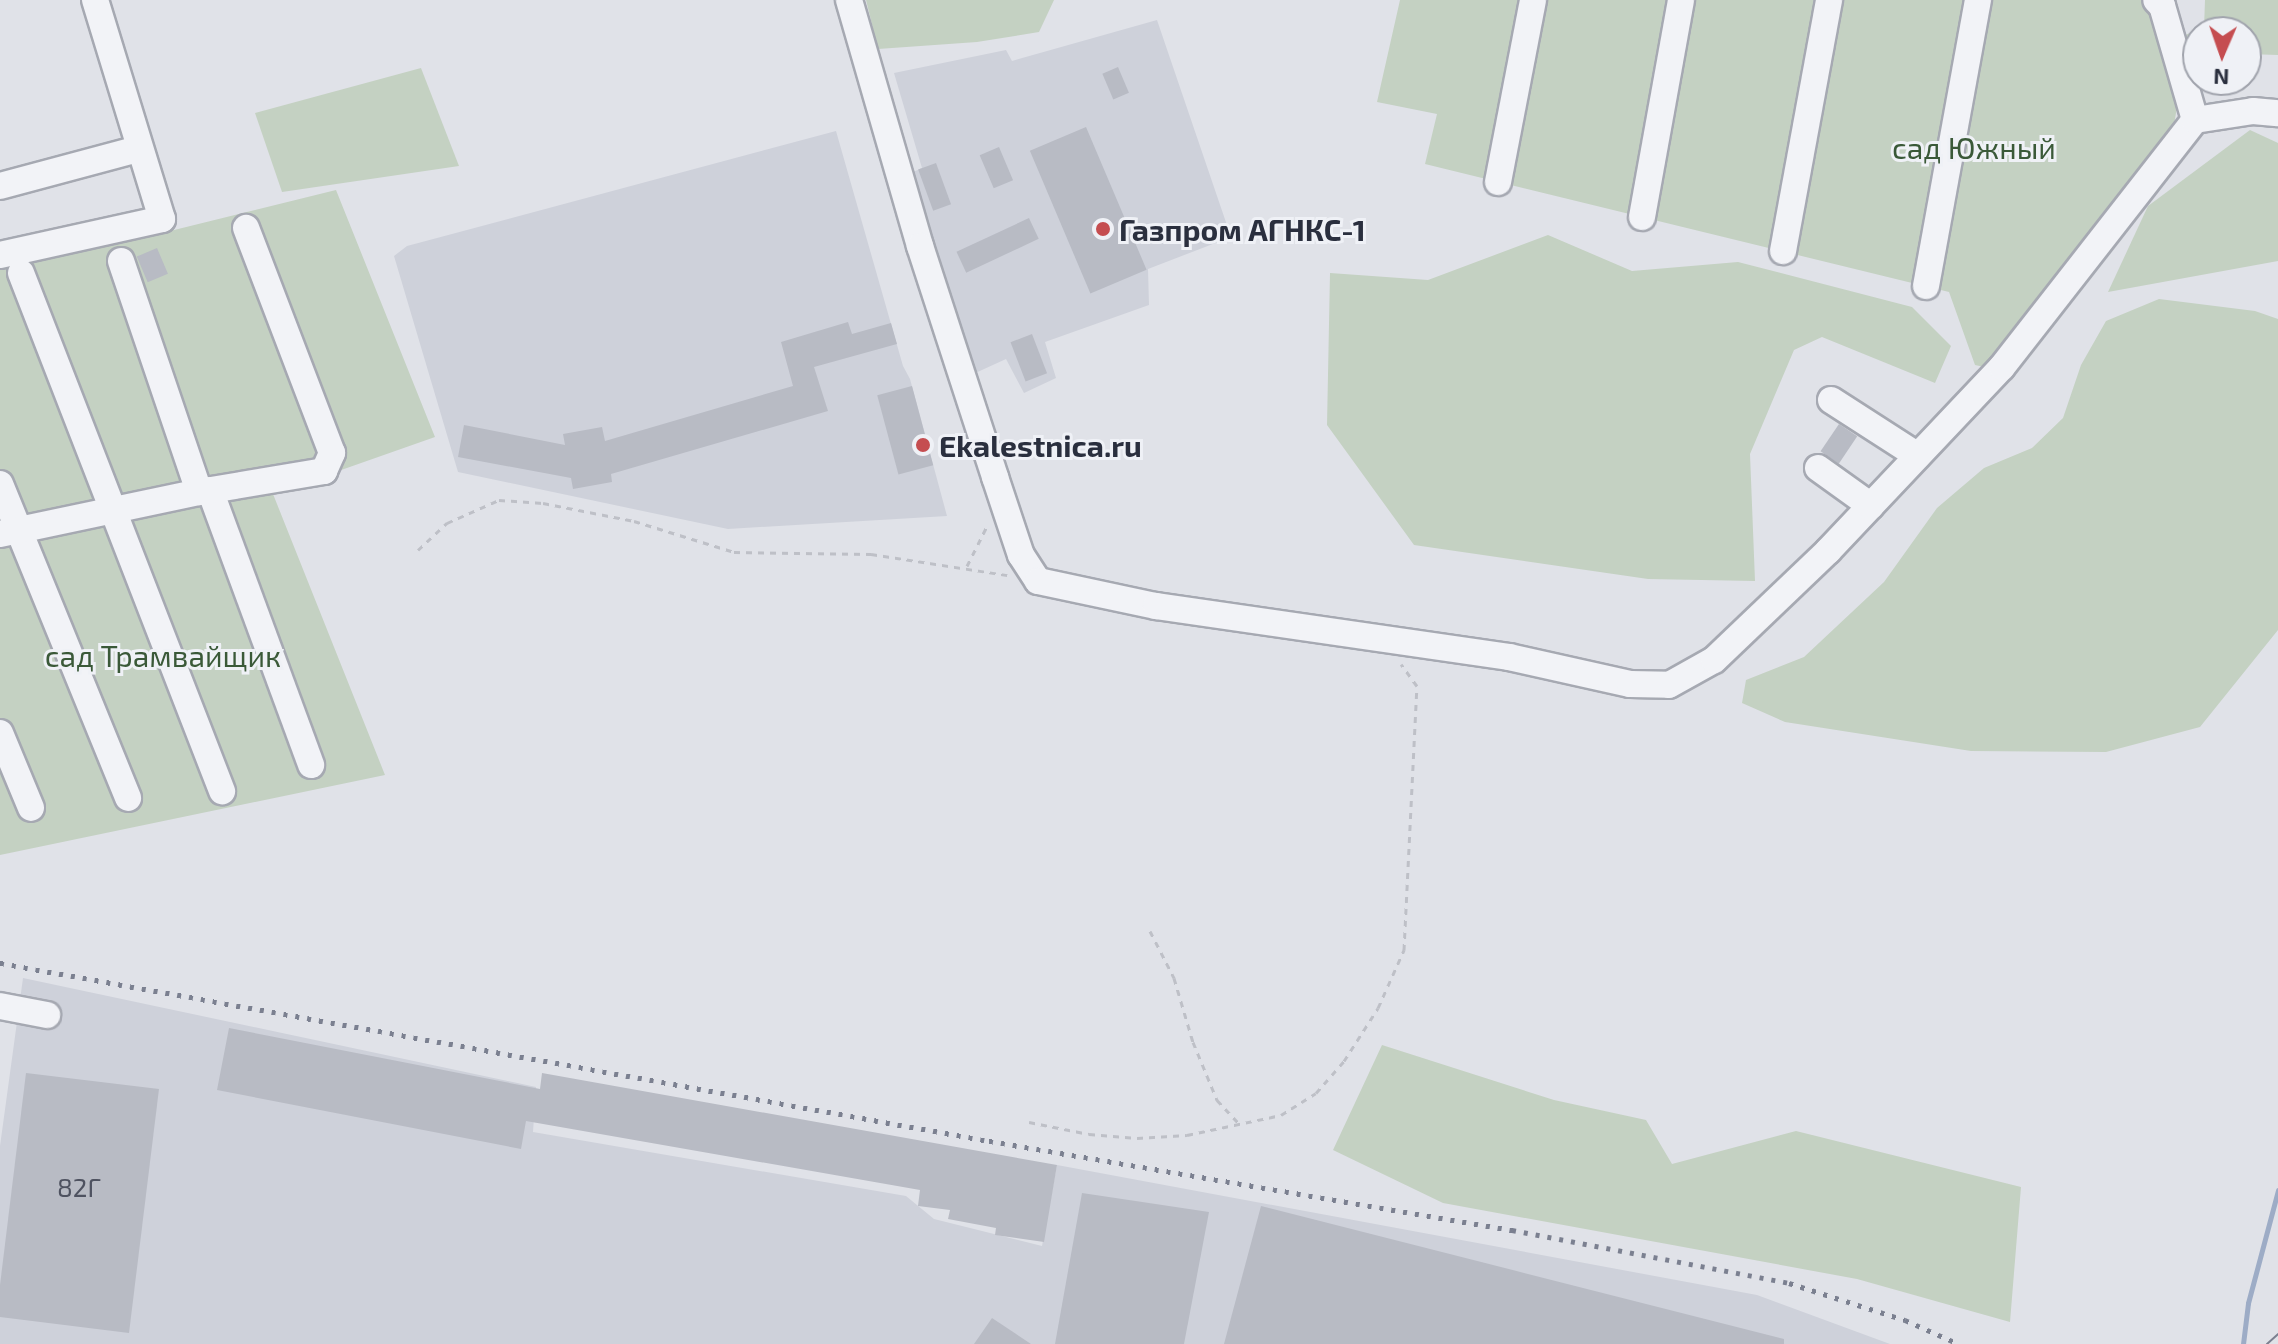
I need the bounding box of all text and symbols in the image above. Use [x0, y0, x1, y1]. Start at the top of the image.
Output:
north arrow [2182, 16, 2262, 96]
text: N [2213, 65, 2230, 91]
park label: сад Южный [1892, 129, 2056, 165]
place label: Газпром АГНКС-1 [1119, 211, 1366, 247]
marker: Газпром АГНКС-1 [1094, 220, 1112, 238]
place label: Ekalestnica.ru [939, 427, 1142, 463]
marker: Ekalestnica.ru [914, 436, 932, 454]
park label: сад Трамвайщик [45, 637, 281, 673]
house number: 82Г [57, 1171, 101, 1203]

